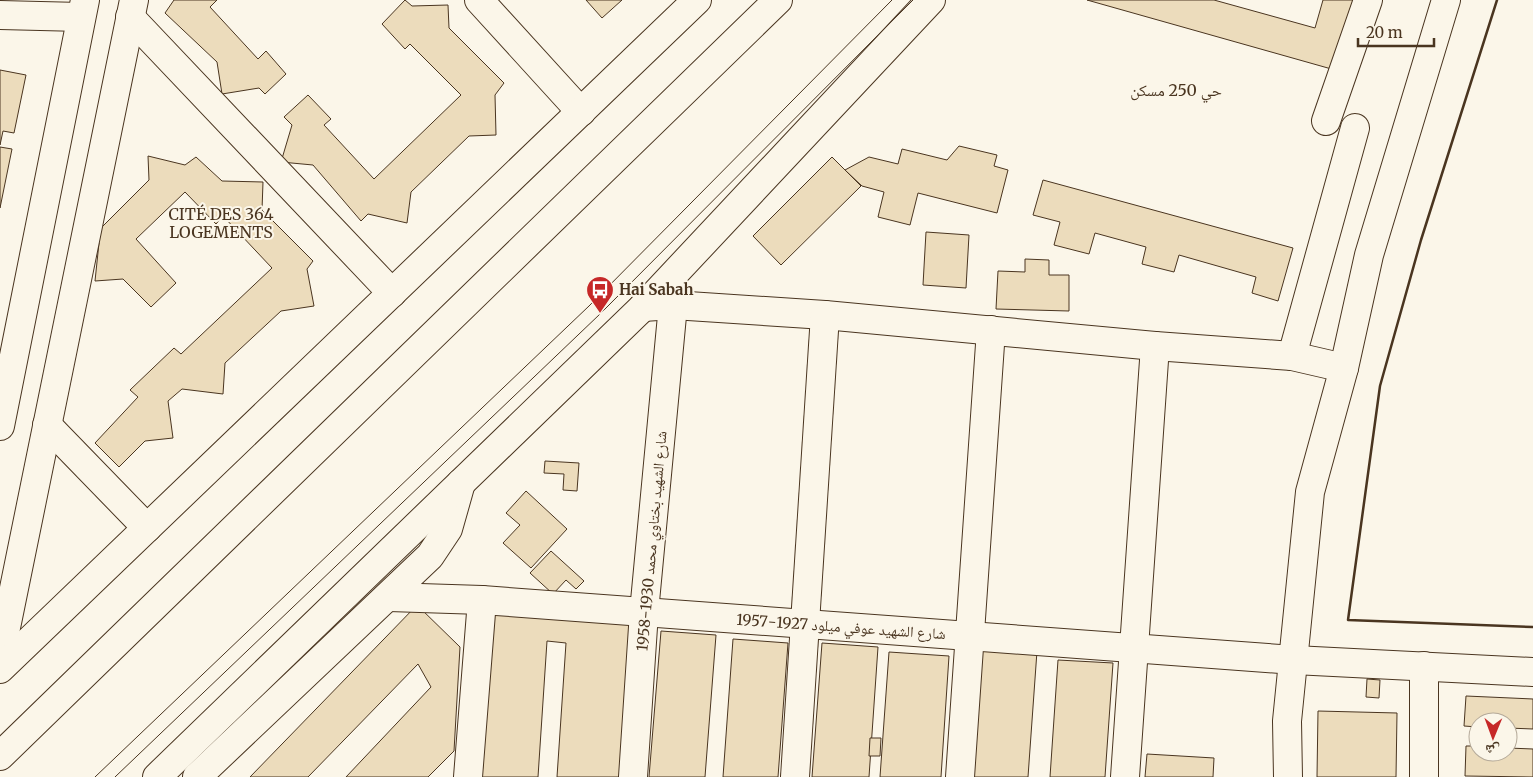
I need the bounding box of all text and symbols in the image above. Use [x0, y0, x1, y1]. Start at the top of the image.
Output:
scale bar [1358, 15, 1434, 47]
text: 20 m [1366, 23, 1403, 42]
district label: حي 250 مسكن [1130, 80, 1222, 103]
district label: CITÉ DES 364 LOGEMENTS [168, 204, 274, 242]
bus stop icon: Hai Sabah [585, 275, 615, 314]
place label: Hai Sabah [619, 280, 693, 299]
street label: شارع الشهيد بختاوي محمد 1930-1958 [632, 430, 673, 652]
street label: شارع الشهيد عوفي ميلود 1927-1957 [736, 610, 946, 646]
north arrow [1468, 712, 1518, 762]
text: ش [1485, 741, 1500, 759]

